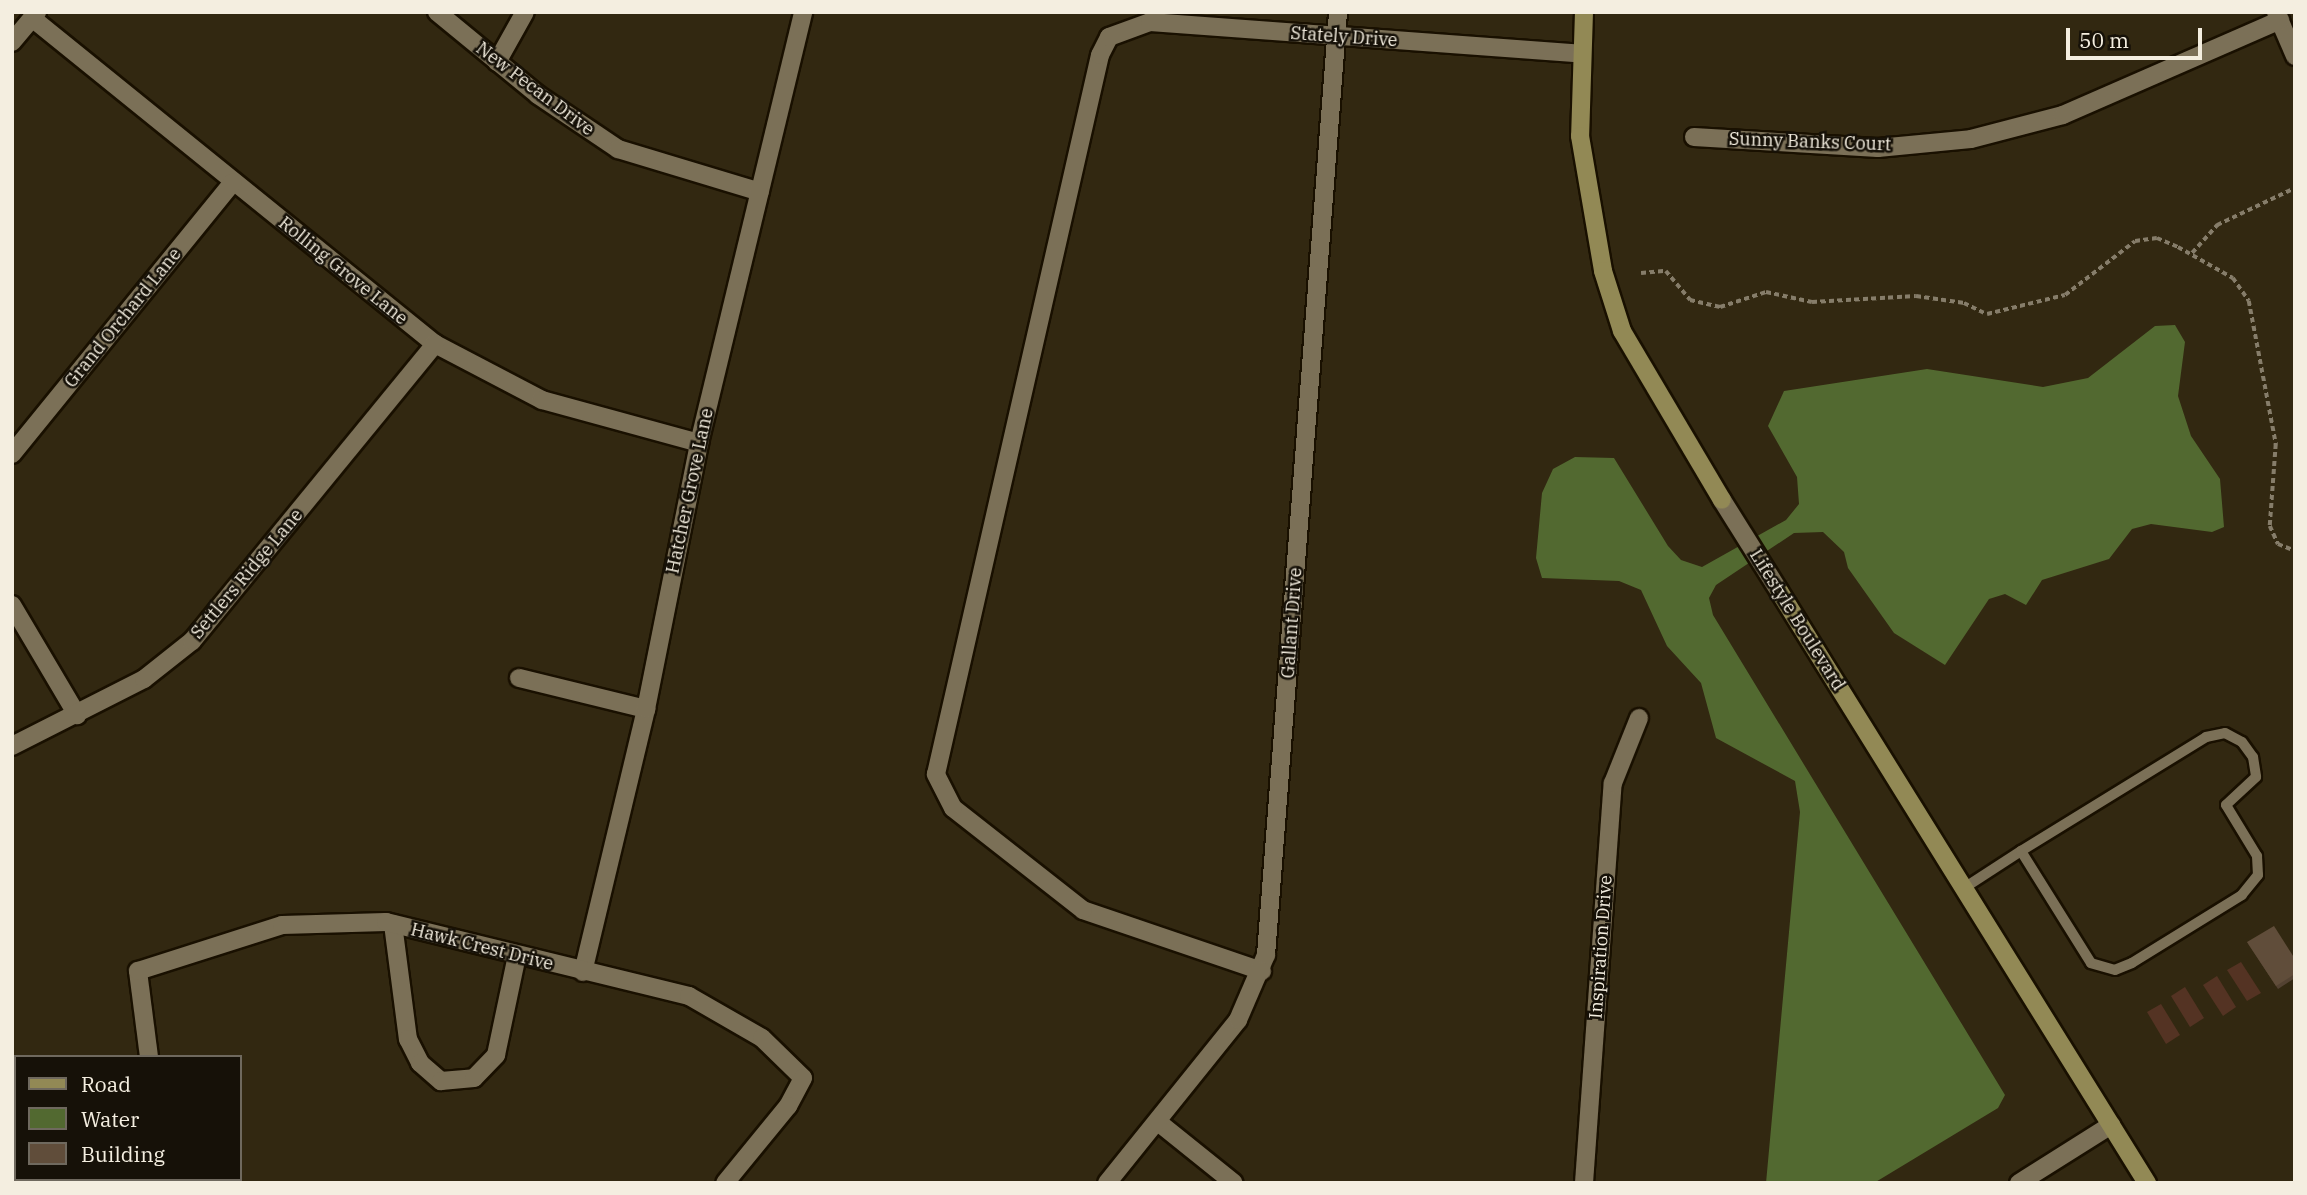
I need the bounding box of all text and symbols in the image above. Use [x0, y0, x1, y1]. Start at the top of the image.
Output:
scale bar [2069, 14, 2206, 58]
street label: Stately Drive [1290, 22, 1398, 52]
text: 50 m [2079, 26, 2129, 54]
street label: New Pecan Drive [472, 38, 598, 140]
street label: Sunny Banks Court [1728, 128, 1892, 156]
street label: Rolling Grove Lane [274, 212, 412, 330]
street label: Grand Orchard Lane [60, 244, 186, 392]
street label: Hatcher Grove Lane [662, 406, 718, 576]
street label: Settlers Ridge Lane [186, 505, 308, 643]
street label: Lifestyle Boulevard [1745, 545, 1849, 695]
street label: Gallant Drive [1277, 567, 1307, 679]
street label: Inspiration Drive [1585, 874, 1617, 1020]
street label: Hawk Crest Drive [408, 919, 556, 975]
legend [14, 1055, 242, 1181]
text: Road [81, 1070, 131, 1098]
text: Water [81, 1105, 139, 1133]
text: Building [81, 1140, 165, 1168]

